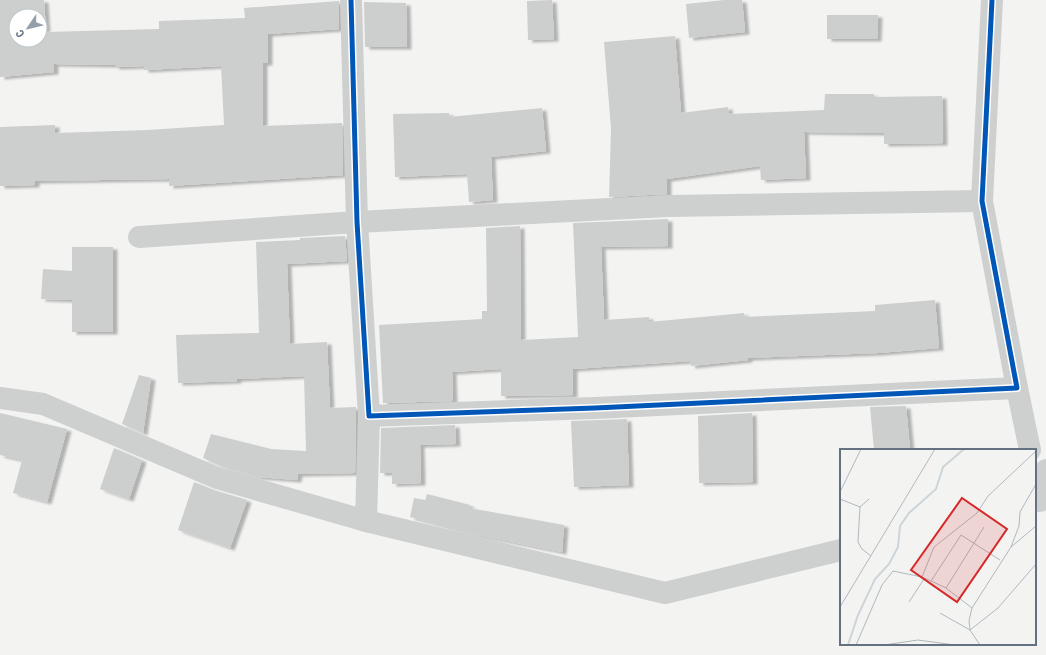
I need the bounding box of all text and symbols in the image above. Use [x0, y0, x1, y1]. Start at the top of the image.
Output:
north arrow [8, 8, 48, 48]
text: С [13, 27, 27, 40]
inset map [840, 449, 1036, 645]

